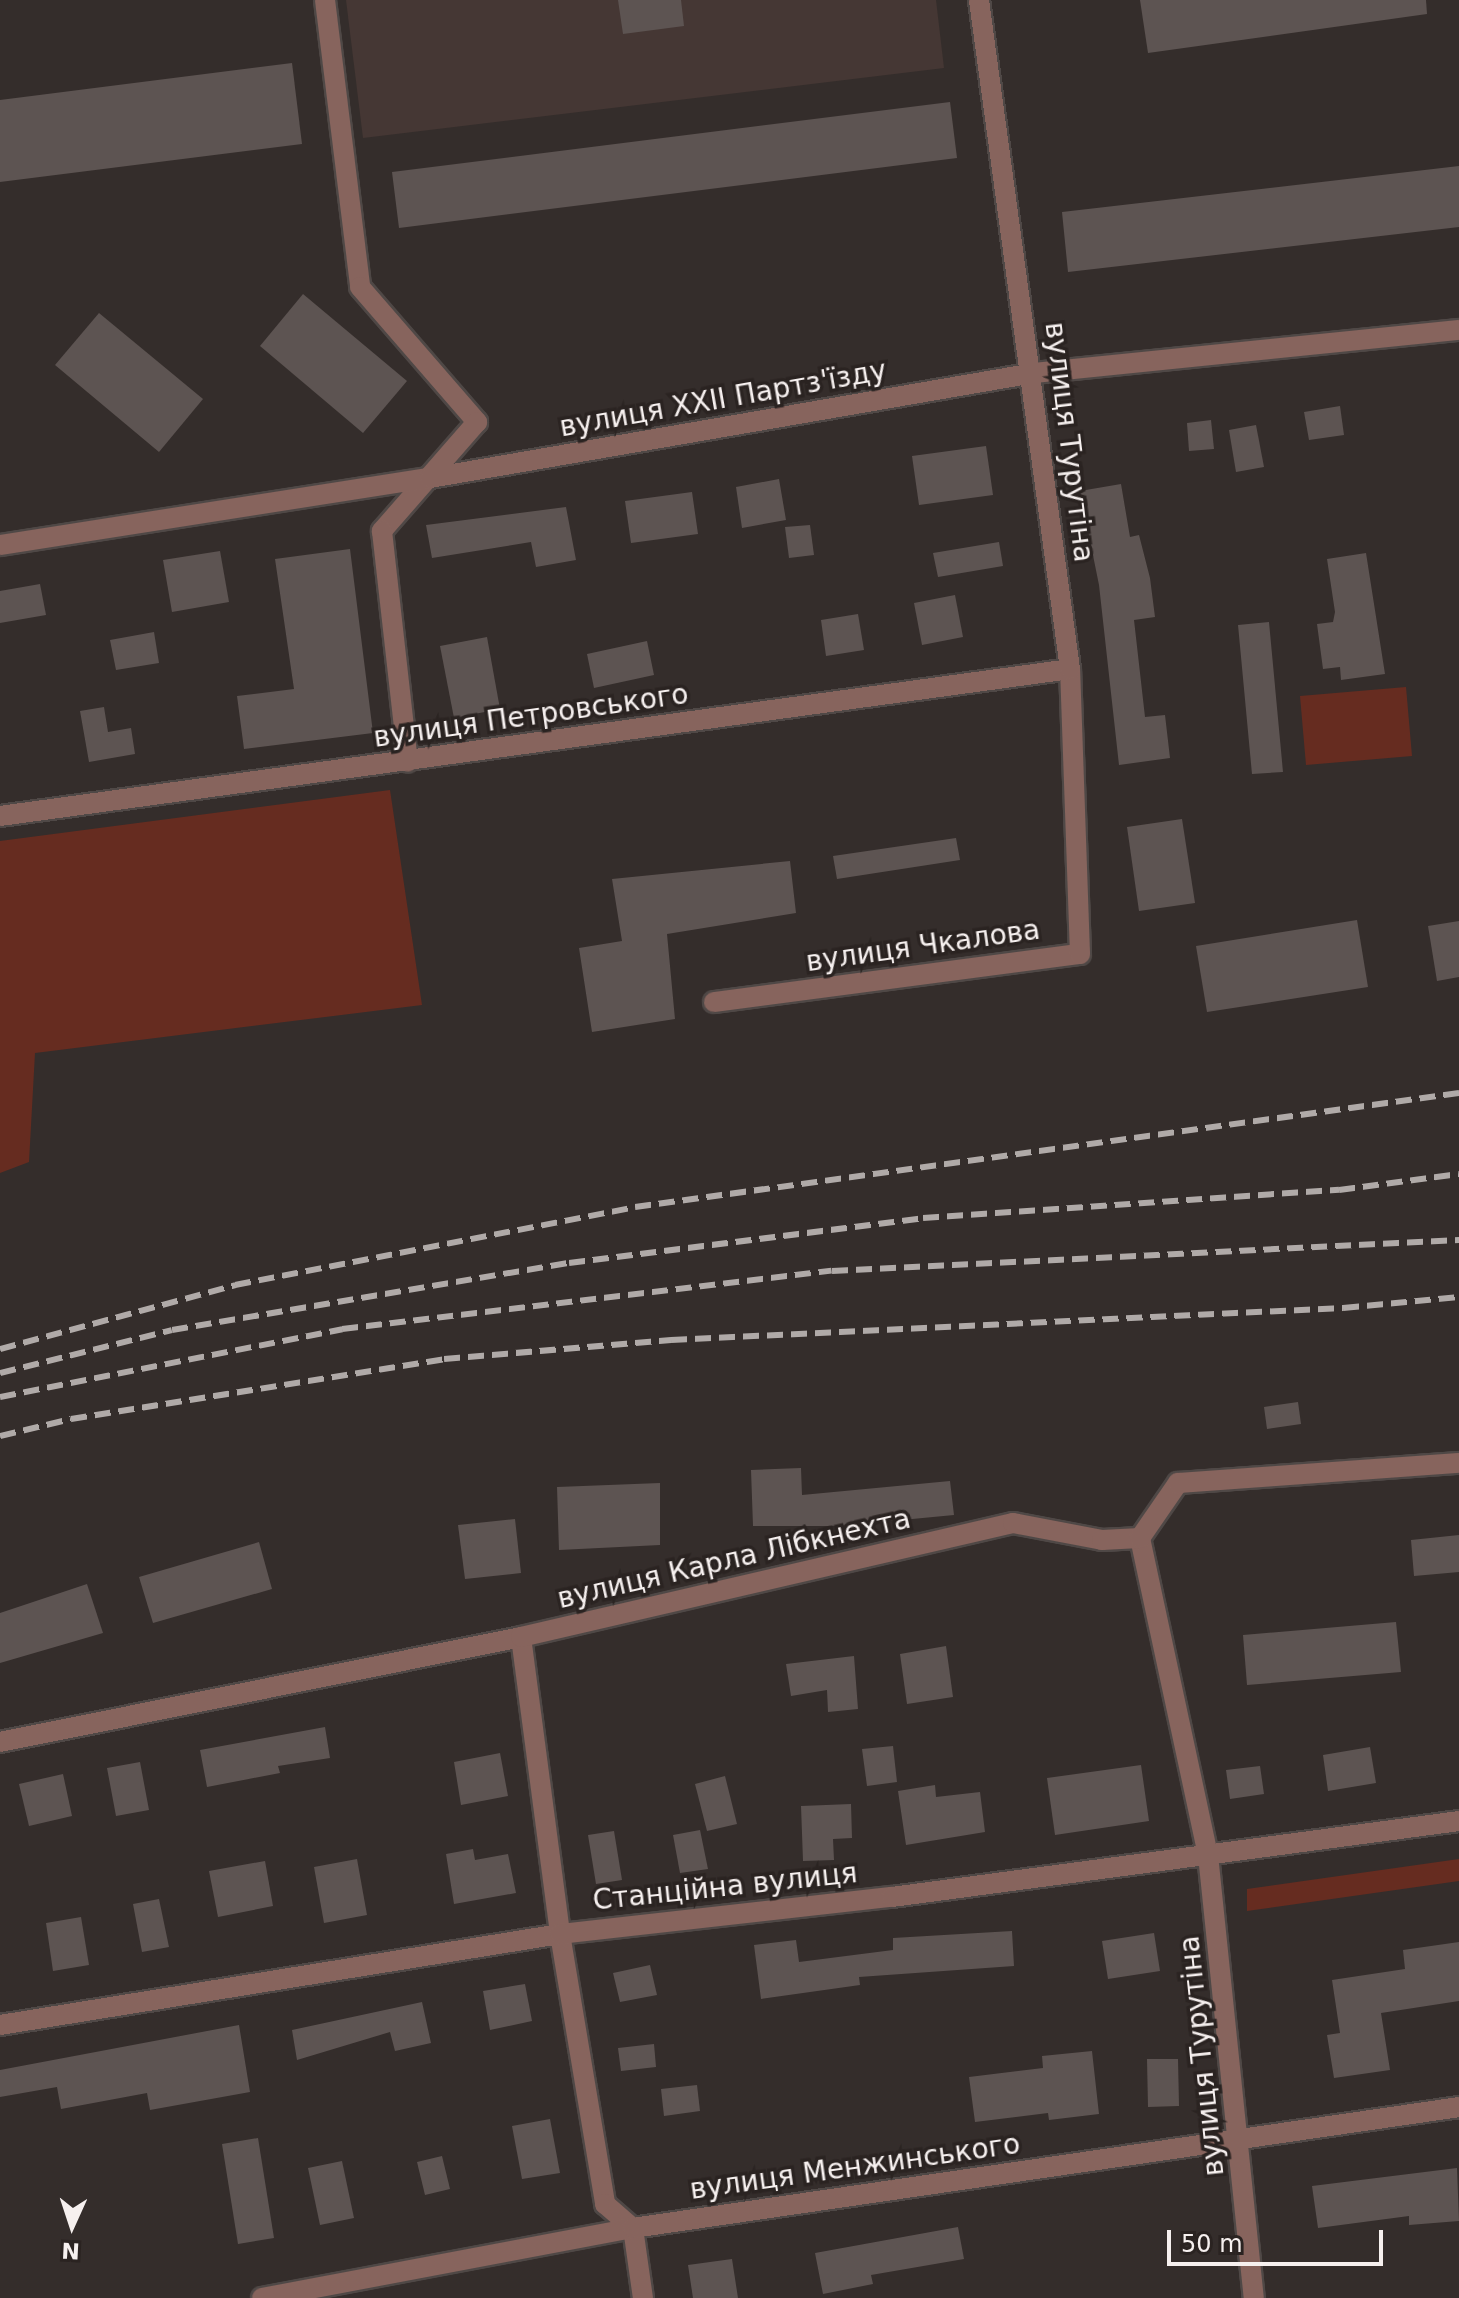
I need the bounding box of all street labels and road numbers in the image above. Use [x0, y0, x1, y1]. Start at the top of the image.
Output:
street label: вулиця Турутіна [1038, 320, 1100, 564]
street label: вулиця XXII Партз'їзду [557, 354, 889, 444]
street label: вулиця Петровського [371, 677, 691, 755]
street label: вулиця Чкалова [804, 913, 1042, 979]
street label: вулиця Карла Лібкнехта [554, 1502, 914, 1616]
street label: Станційна вулиця [591, 1856, 859, 1918]
street label: вулиця Турутіна [1173, 1934, 1231, 2178]
street label: вулиця Менжинського [688, 2127, 1022, 2207]

